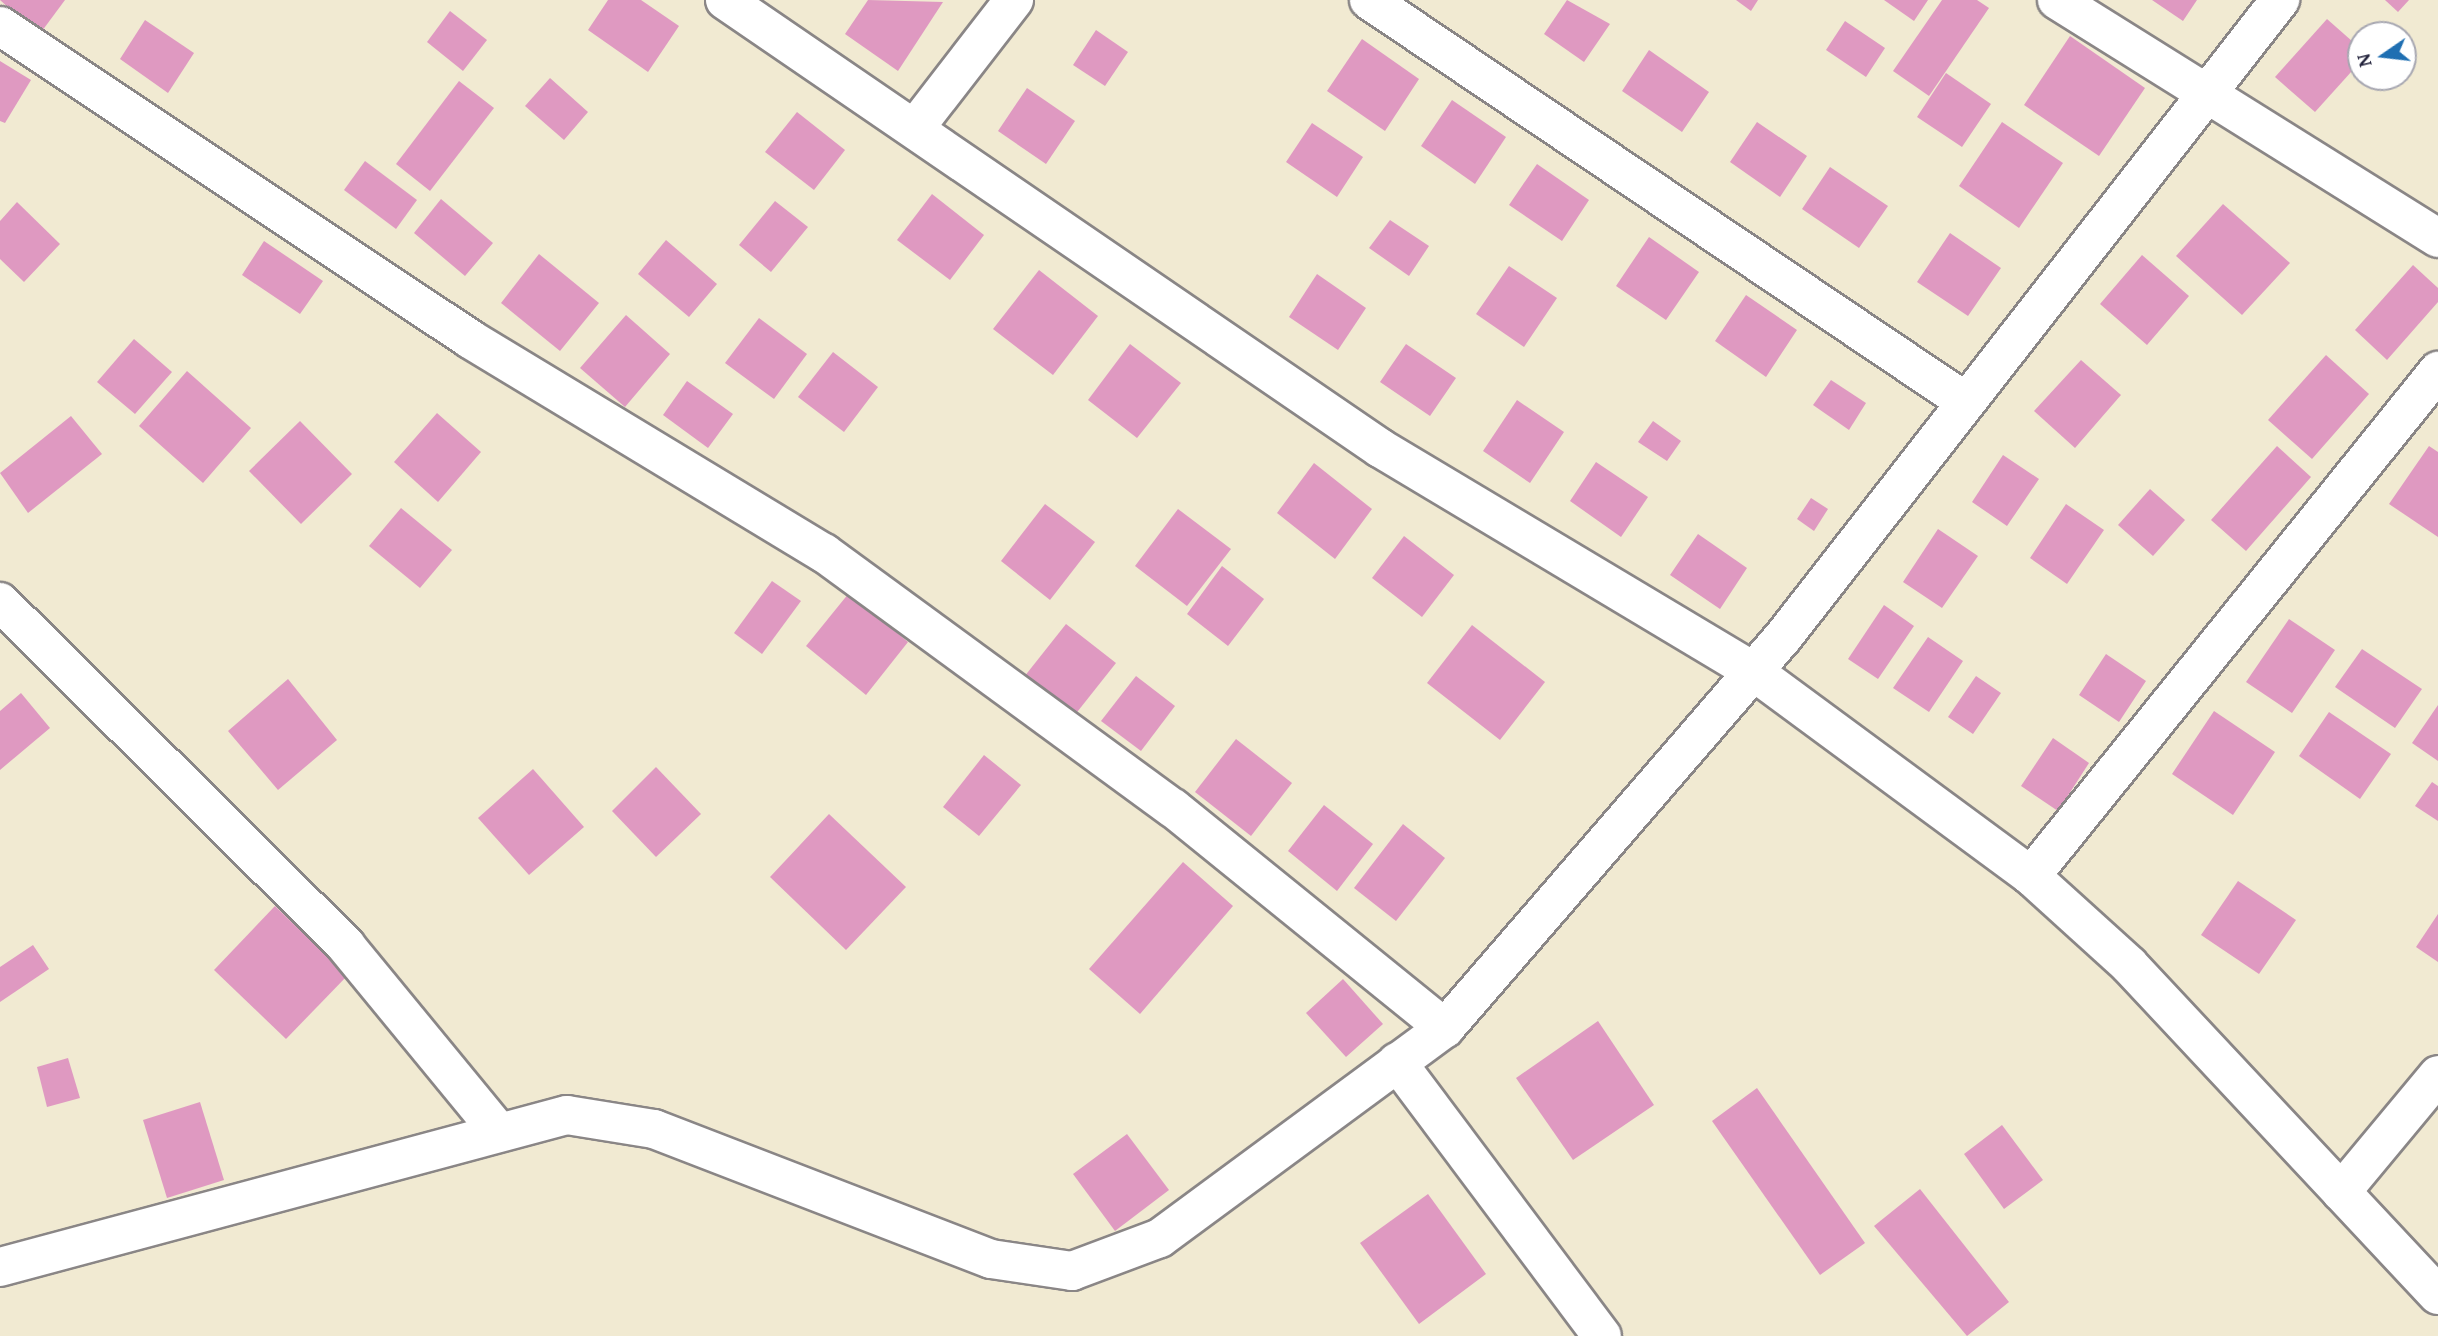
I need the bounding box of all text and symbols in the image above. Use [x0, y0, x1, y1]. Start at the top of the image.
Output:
north arrow [2347, 21, 2417, 91]
text: N [2348, 51, 2379, 70]

